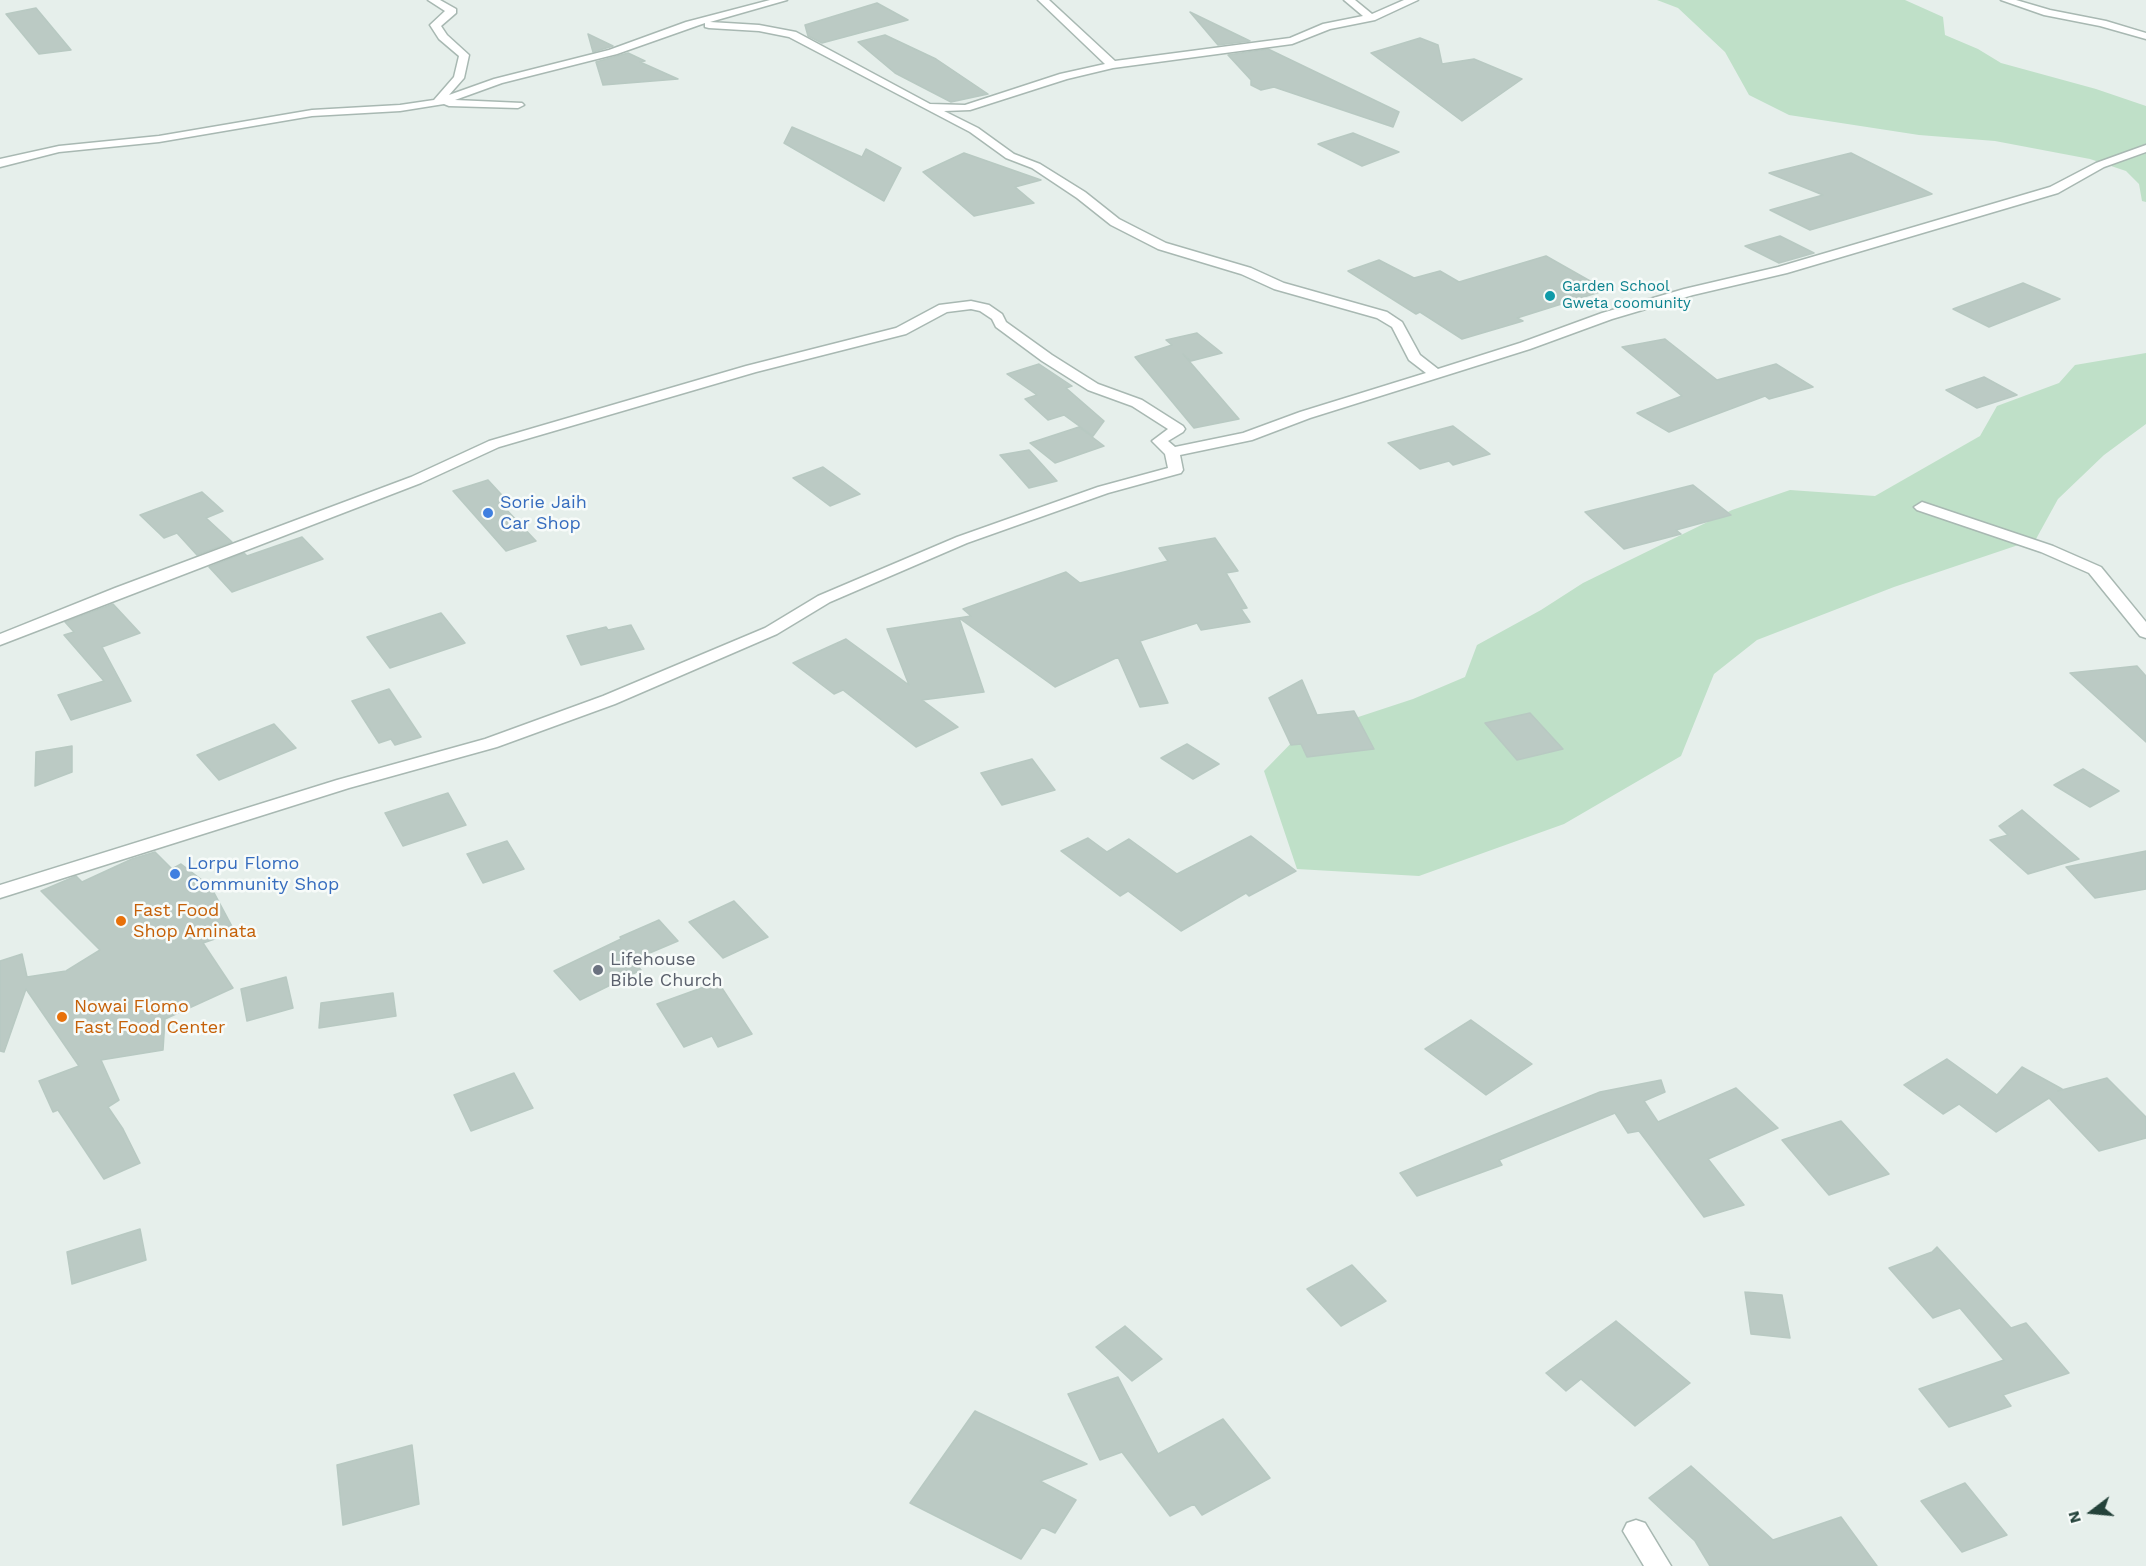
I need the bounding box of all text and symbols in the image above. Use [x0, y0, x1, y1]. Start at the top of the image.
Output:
place label: Garden School Gweta coomunity [1562, 278, 1691, 313]
marker: Garden School Gweta coomunity [1543, 289, 1557, 303]
place label: Sorie Jaih Car Shop [500, 492, 587, 534]
marker: Sorie Jaih Car Shop [481, 506, 495, 520]
place label: Lorpu Flomo Community Shop [187, 853, 339, 896]
marker: Lorpu Flomo Community Shop [168, 867, 182, 881]
place label: Fast Food Shop Aminata [133, 900, 256, 942]
marker: Fast Food Shop Aminata [114, 914, 128, 928]
place label: Lifehouse Bible Church [610, 949, 723, 992]
marker: Lifehouse Bible Church [591, 963, 605, 977]
place label: Nowai Flomo Fast Food Center [74, 996, 225, 1038]
marker: Nowai Flomo Fast Food Center [55, 1010, 69, 1024]
north arrow [2062, 1482, 2122, 1542]
text: N [2063, 1509, 2085, 1525]

